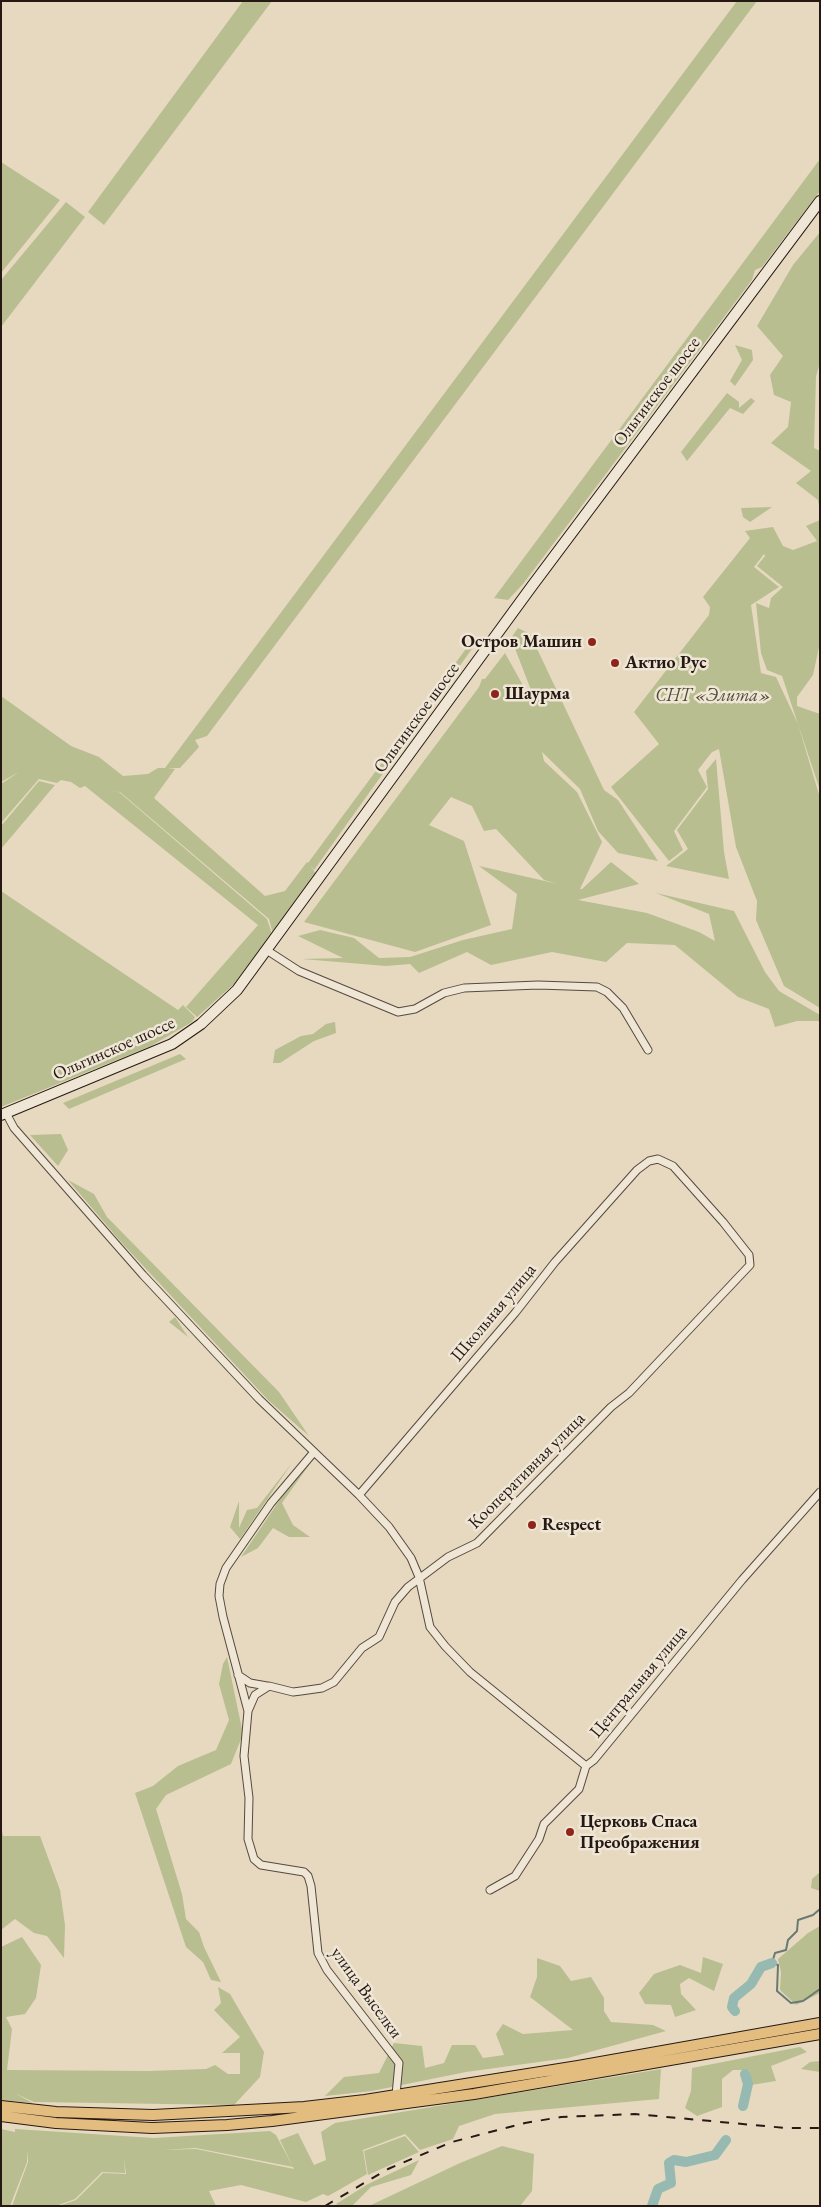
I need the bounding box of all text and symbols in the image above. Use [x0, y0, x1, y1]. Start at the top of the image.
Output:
street label: Ольгинское шоссе [609, 333, 705, 451]
place label: Остров Машин [461, 631, 582, 653]
marker: Остров Машин [586, 636, 598, 648]
place label: Актио Рус [625, 652, 707, 674]
marker: Актио Рус [609, 657, 621, 669]
street label: Ольгинское шоссе [370, 659, 464, 777]
place label: Шаурма [505, 683, 570, 705]
park label: СНТ «Элита» [655, 685, 771, 707]
marker: Шаурма [489, 688, 501, 700]
street label: Ольгинское шоссе [50, 1012, 178, 1086]
street label: Школьная улица [447, 1260, 541, 1366]
street label: Кооперативная улица [464, 1408, 590, 1534]
place label: Respect [542, 1514, 601, 1536]
marker: Respect [526, 1519, 538, 1531]
street label: Центральная улица [586, 1622, 692, 1742]
place label: Церковь Спаса Преображения [580, 1811, 700, 1854]
marker: Церковь Спаса Преображения [564, 1826, 576, 1838]
street label: улица Выселки [326, 1943, 406, 2043]

